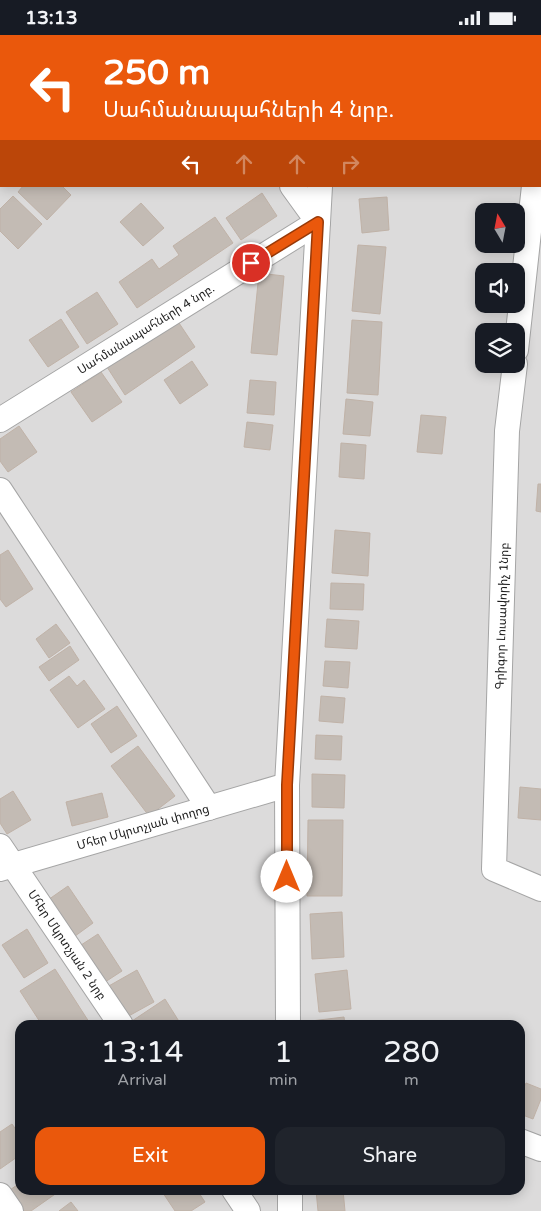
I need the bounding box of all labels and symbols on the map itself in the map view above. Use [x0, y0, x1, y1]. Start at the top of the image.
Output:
north arrow [475, 203, 525, 253]
pin [230, 242, 272, 284]
street label: Սահմանապահների 4 նրբ. [75, 281, 217, 377]
street label: Գրիգոր Լուսավորիչ 1նրբ [492, 542, 512, 690]
street label: Մհեր Մկրտչյան փողոց [75, 801, 211, 853]
position arrow [260, 850, 312, 902]
street label: Մհեր Մկրտչյան 2 նրբ [25, 887, 109, 1003]

